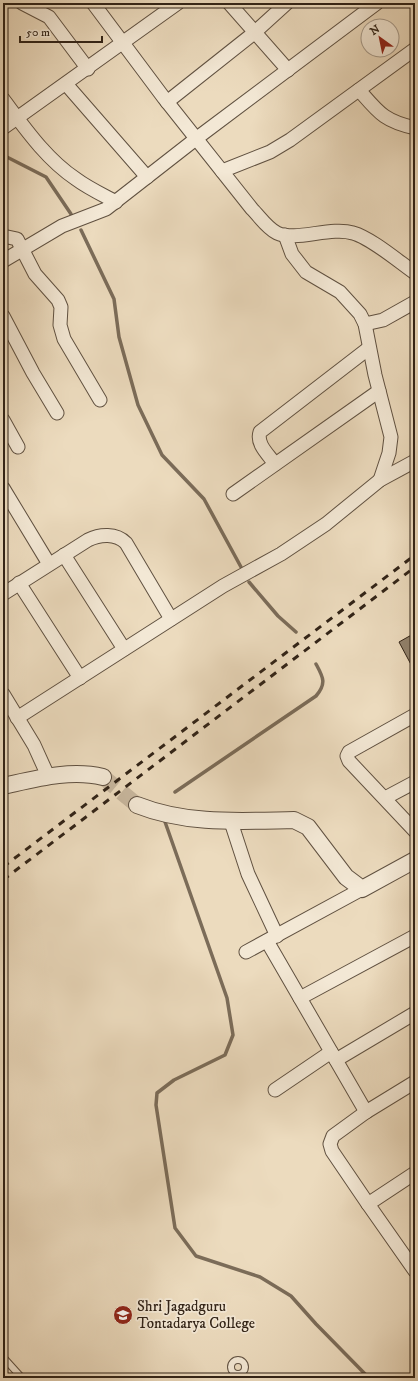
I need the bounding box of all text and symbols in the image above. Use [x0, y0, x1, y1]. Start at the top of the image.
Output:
scale bar [20, 18, 102, 44]
north arrow [360, 18, 400, 58]
text: N [367, 22, 383, 39]
text: 50 m [26, 25, 50, 40]
place label: Shri Jagadguru Tontadarya College [137, 1297, 255, 1333]
school or university icon: Shri Jagadguru Tontadarya College [112, 1304, 134, 1326]

